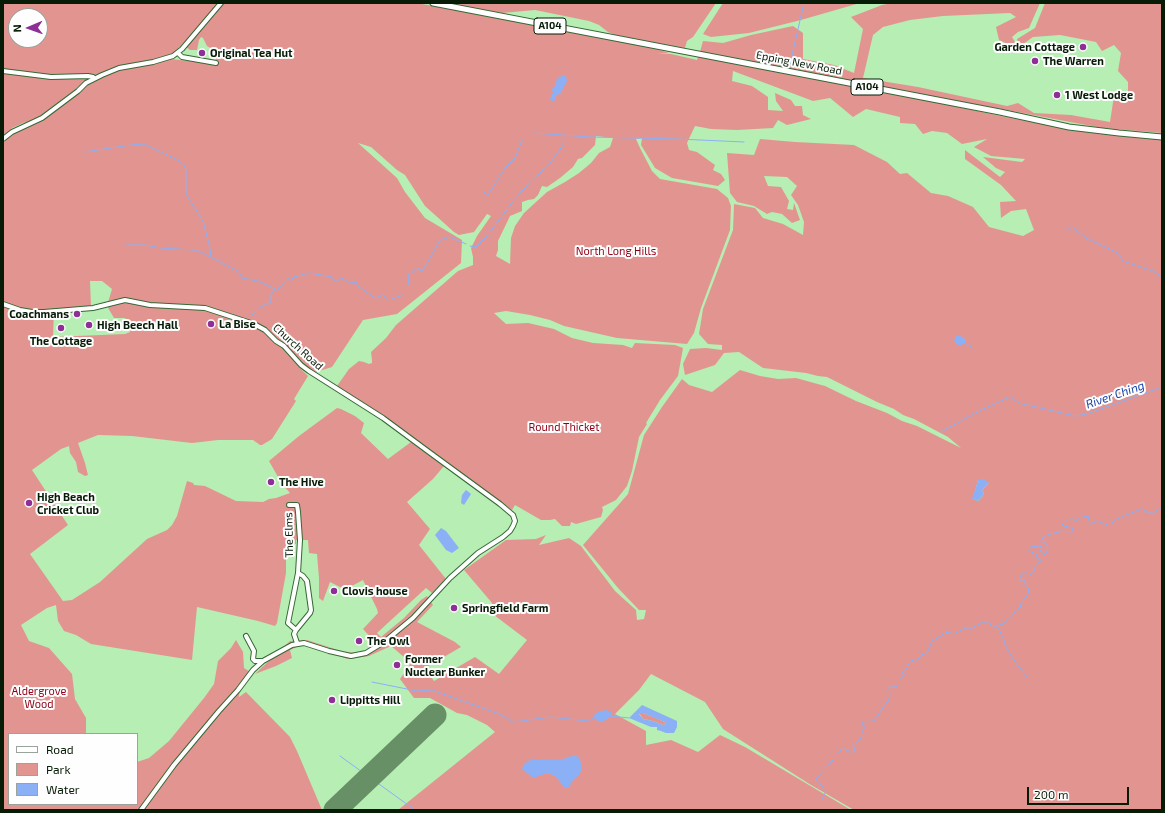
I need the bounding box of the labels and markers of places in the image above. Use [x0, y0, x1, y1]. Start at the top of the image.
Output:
place label: Garden Cottage [994, 40, 1075, 54]
marker: Garden Cottage [1078, 42, 1088, 52]
place label: Original Tea Hut [210, 46, 293, 60]
marker: Original Tea Hut [197, 48, 207, 58]
place label: The Warren [1043, 54, 1104, 68]
marker: The Warren [1030, 56, 1040, 66]
place label: 1 West Lodge [1065, 88, 1133, 102]
marker: 1 West Lodge [1052, 90, 1062, 100]
place label: Coachmans [9, 307, 69, 321]
marker: Coachmans [72, 309, 82, 319]
place label: La Bise [219, 317, 256, 331]
place label: High Beech Hall [97, 318, 178, 332]
marker: La Bise [206, 319, 216, 329]
marker: High Beech Hall [84, 320, 94, 330]
marker: The Cottage [56, 323, 66, 333]
place label: The Cottage [30, 334, 92, 348]
place label: The Hive [279, 475, 324, 489]
marker: The Hive [266, 477, 276, 487]
place label: High Beach Cricket Club [37, 490, 99, 516]
marker: High Beach Cricket Club [24, 498, 34, 508]
place label: Clovis house [342, 584, 408, 598]
marker: Clovis house [329, 586, 339, 596]
place label: Springfield Farm [462, 601, 548, 615]
marker: Springfield Farm [449, 603, 459, 613]
place label: The Owl [367, 634, 409, 648]
marker: The Owl [354, 636, 364, 646]
place label: Former Nuclear Bunker [405, 652, 485, 678]
marker: Former Nuclear Bunker [392, 660, 402, 670]
place label: Lippitts Hill [340, 693, 400, 707]
marker: Lippitts Hill [327, 695, 337, 705]

